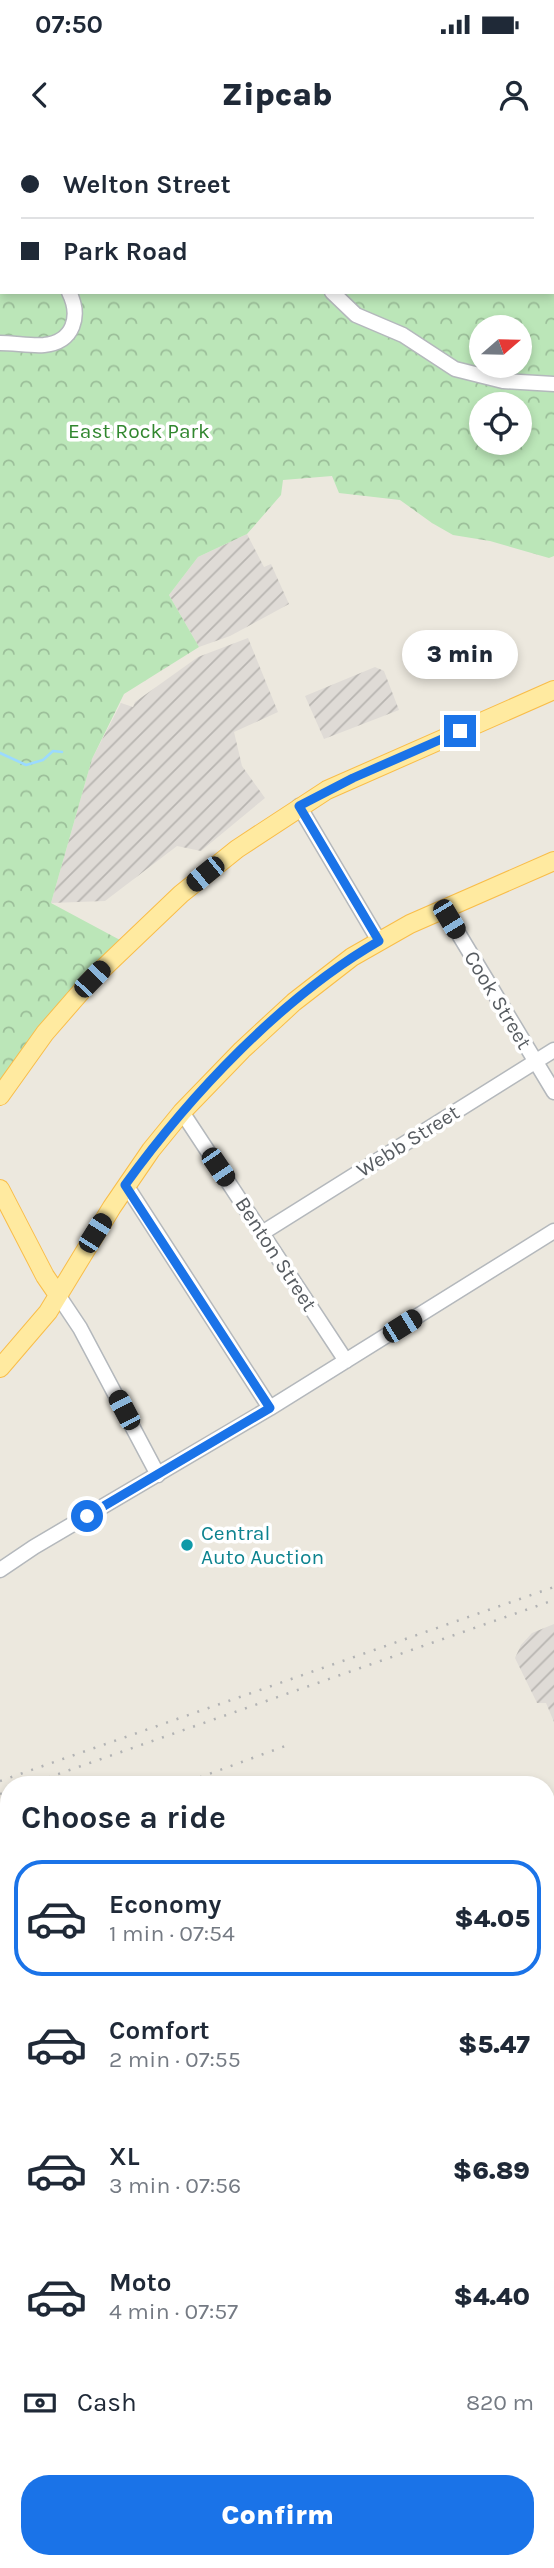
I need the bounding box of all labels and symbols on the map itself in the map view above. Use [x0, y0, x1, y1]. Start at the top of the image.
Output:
north arrow [469, 315, 532, 378]
park label: East Rock Park [68, 419, 210, 443]
callout: 3 min [402, 630, 518, 678]
route end [444, 715, 476, 747]
car [183, 853, 228, 895]
car [430, 896, 469, 942]
street label: Cook Street [459, 947, 537, 1054]
car [70, 957, 115, 1001]
street label: Webb Street [352, 1100, 464, 1182]
car [198, 1144, 239, 1190]
street label: Benton Street [230, 1192, 322, 1316]
car [75, 1210, 116, 1256]
car [379, 1306, 426, 1346]
car [105, 1387, 144, 1433]
route start [71, 1500, 103, 1532]
place label: Central Auto Auction [201, 1521, 324, 1569]
marker: Central Auto Auction [179, 1537, 195, 1553]

